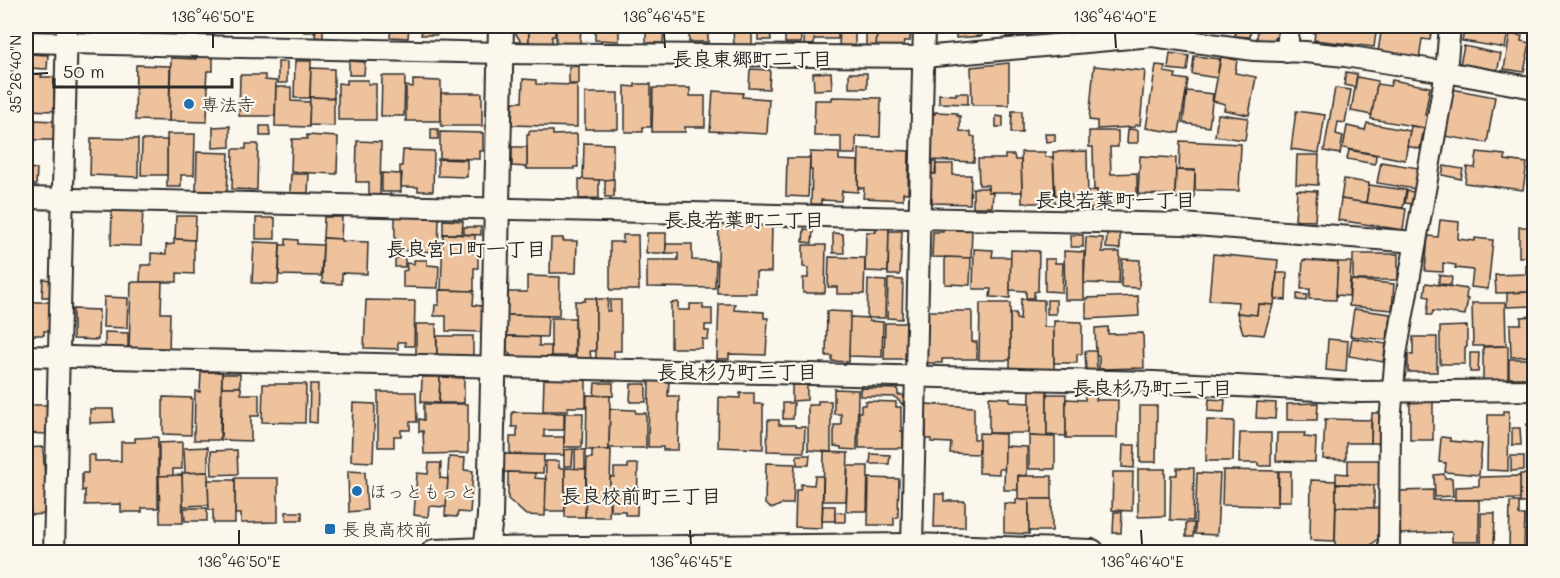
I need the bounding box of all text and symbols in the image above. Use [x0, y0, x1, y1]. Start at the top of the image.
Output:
text: 136°46'50"E [171, 6, 255, 26]
text: 136°46'45"E [623, 6, 706, 26]
text: 136°46'40"E [1073, 6, 1157, 26]
text: 35°26'40"N [5, 35, 25, 113]
district label: 長良東郷町二丁目 [672, 45, 832, 71]
scale bar [54, 51, 232, 89]
text: 50 m [63, 59, 105, 83]
place label: 専法寺 [201, 92, 255, 116]
marker: 専法寺 [182, 97, 196, 111]
district label: 長良若葉町一丁目 [1035, 186, 1195, 212]
district label: 長良若葉町二丁目 [664, 206, 824, 232]
district label: 長良宮口町一丁目 [386, 235, 546, 261]
district label: 長良杉乃町三丁目 [657, 358, 817, 384]
district label: 長良杉乃町二丁目 [1072, 374, 1232, 400]
place label: ほっともっと [369, 479, 477, 503]
district label: 長良校前町三丁目 [561, 482, 721, 508]
marker: ほっともっと [350, 484, 364, 498]
place label: 長良高校前 [342, 517, 432, 541]
marker: 長良高校前 [323, 522, 337, 536]
text: 136°46'50"E [197, 551, 281, 571]
text: 136°46'45"E [650, 551, 733, 571]
text: 136°46'40"E [1100, 551, 1184, 571]

